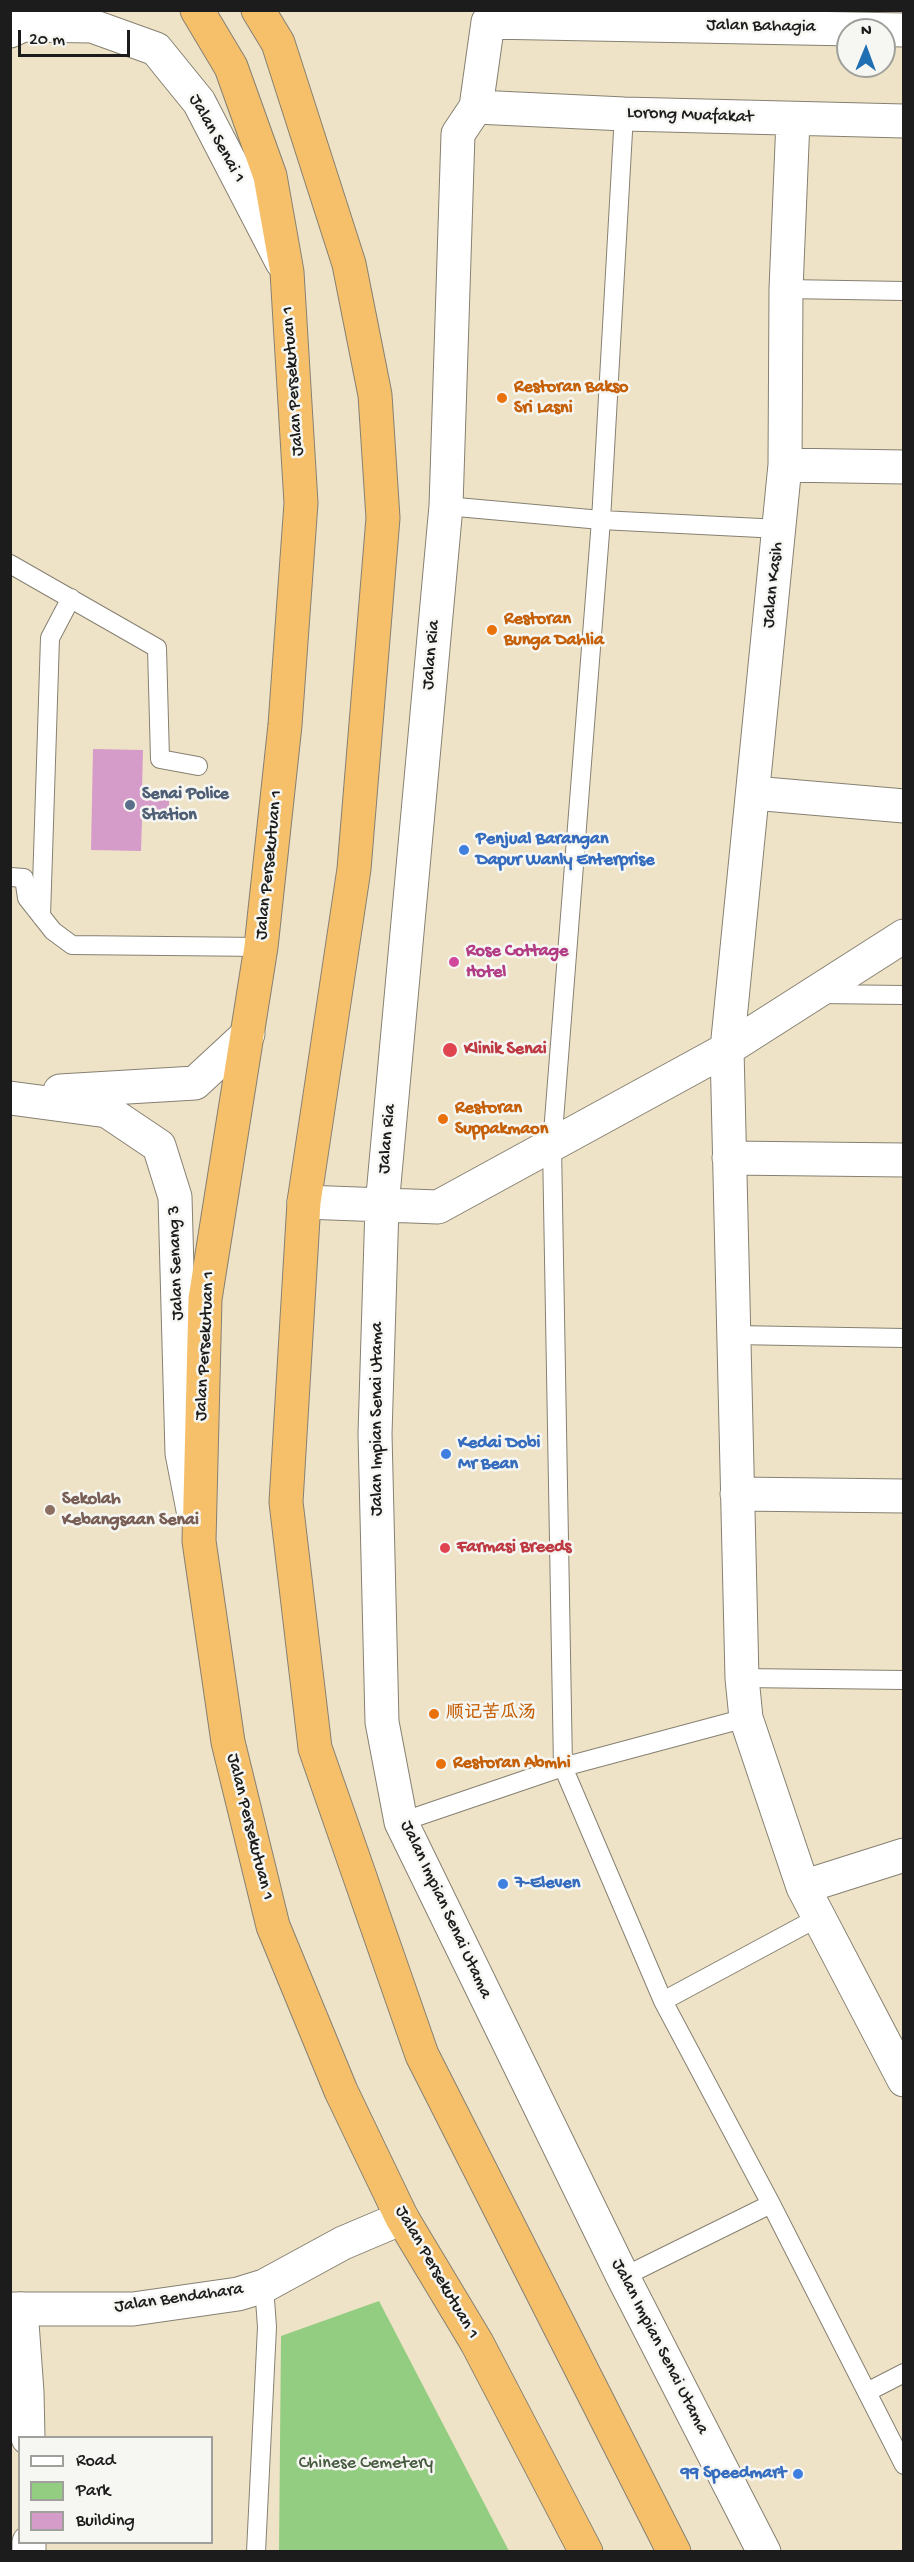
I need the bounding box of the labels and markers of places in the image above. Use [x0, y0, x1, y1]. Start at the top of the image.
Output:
place label: Restoran Bakso Sri Lasni [514, 377, 628, 420]
marker: Restoran Bakso Sri Lasni [495, 391, 509, 405]
place label: Restoran Bunga Dahlia [504, 609, 604, 652]
marker: Restoran Bunga Dahlia [485, 623, 499, 637]
place label: Senai Police Station [142, 784, 229, 826]
marker: Senai Police Station [123, 798, 137, 812]
place label: Penjual Barangan Dapur Wanly Enterprise [476, 829, 654, 872]
marker: Penjual Barangan Dapur Wanly Enterprise [457, 843, 471, 857]
place label: Rose Cottage Hotel [466, 941, 568, 984]
marker: Rose Cottage Hotel [447, 955, 461, 969]
place label: Klinik Senai [464, 1039, 547, 1061]
marker: Klinik Senai [441, 1041, 459, 1059]
place label: Restoran Suppakmaon [455, 1098, 548, 1140]
marker: Restoran Suppakmaon [436, 1112, 450, 1126]
place label: Kedai Dobi Mr Bean [458, 1433, 540, 1476]
marker: Kedai Dobi Mr Bean [439, 1447, 453, 1461]
place label: Sekolah Kebangsaan Senai [62, 1489, 199, 1532]
marker: Sekolah Kebangsaan Senai [43, 1503, 57, 1517]
place label: Farmasi Breeds [457, 1537, 571, 1559]
marker: Farmasi Breeds [438, 1541, 452, 1555]
place label: 顺记苦瓜汤 [446, 1703, 536, 1725]
marker: 顺记苦瓜汤 [427, 1707, 441, 1721]
place label: Restoran Abmhi [453, 1753, 571, 1775]
marker: Restoran Abmhi [434, 1757, 448, 1771]
place label: 7-Eleven [515, 1873, 580, 1895]
marker: 7-Eleven [496, 1877, 510, 1891]
place label: 99 Speedmart [681, 2463, 786, 2485]
marker: 99 Speedmart [791, 2467, 805, 2481]

